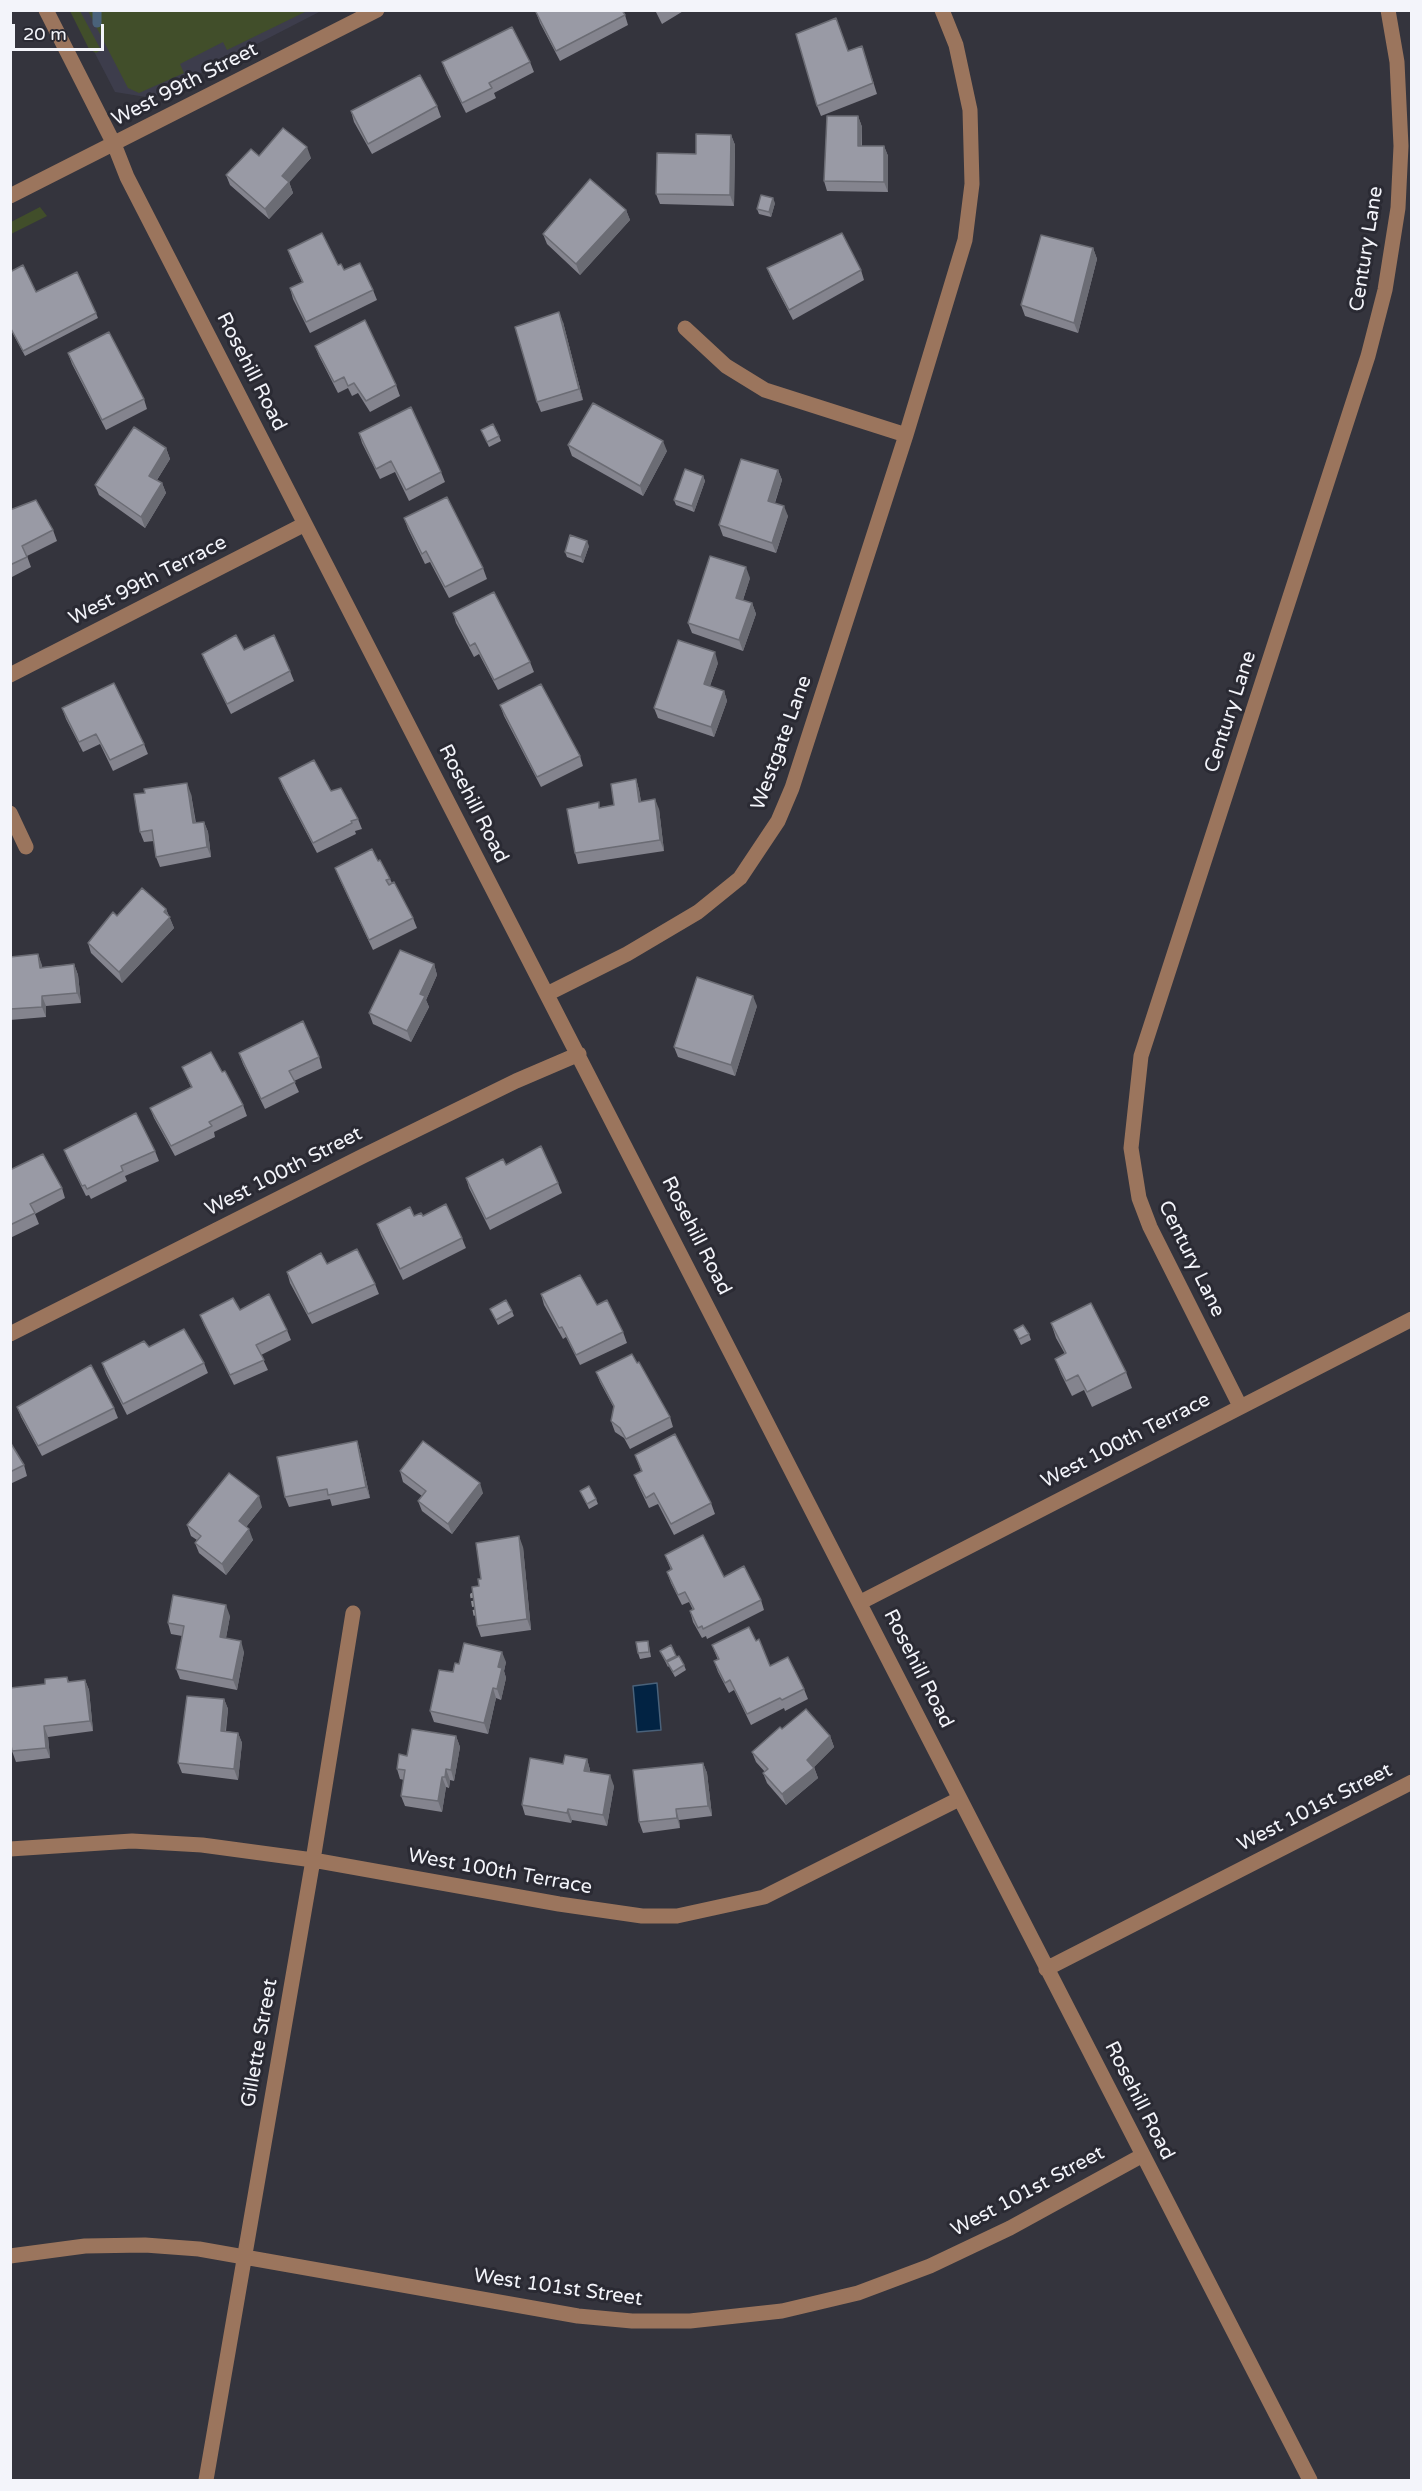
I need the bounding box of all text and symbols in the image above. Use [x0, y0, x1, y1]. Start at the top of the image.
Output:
scale bar [15, 12, 106, 50]
text: 20 m [23, 23, 67, 45]
street label: West 99th Street [108, 38, 262, 132]
street label: Century Lane [1345, 185, 1389, 313]
street label: Rosehill Road [211, 309, 291, 435]
street label: West 99th Terrace [65, 531, 231, 631]
street label: Century Lane [1200, 648, 1262, 776]
street label: Westgate Lane [747, 672, 817, 814]
street label: Rosehill Road [433, 741, 513, 867]
street label: West 100th Street [202, 1122, 366, 1222]
street label: Rosehill Road [656, 1173, 736, 1299]
street label: Century Lane [1152, 1197, 1230, 1321]
street label: West 100th Terrace [1038, 1388, 1214, 1494]
street label: Rosehill Road [878, 1606, 958, 1732]
street label: West 101st Street [1234, 1759, 1396, 1857]
street label: West 100th Terrace [406, 1844, 594, 1900]
street label: Gillette Street [237, 1977, 283, 2109]
street label: Rosehill Road [1099, 2038, 1179, 2164]
street label: West 101st Street [947, 2141, 1109, 2243]
street label: West 101st Street [472, 2264, 644, 2312]

